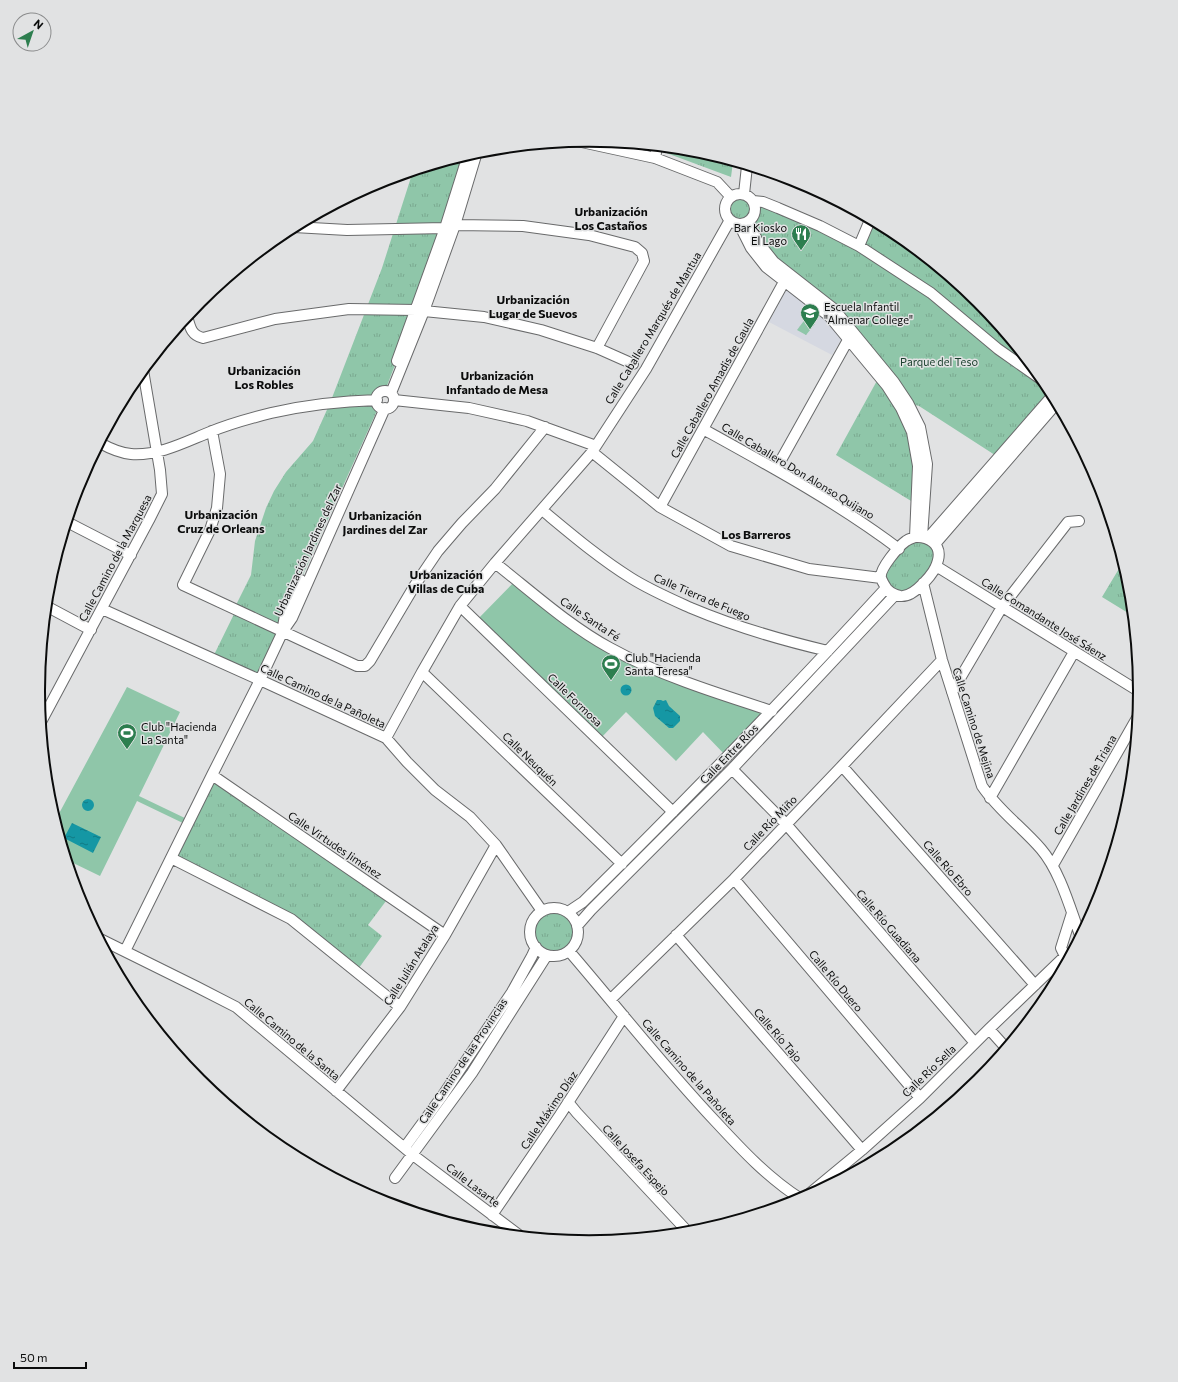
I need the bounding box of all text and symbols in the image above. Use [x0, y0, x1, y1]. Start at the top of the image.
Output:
north arrow [12, 12, 52, 52]
text: N [31, 16, 46, 32]
district label: Urbanización Los Castaños [574, 204, 648, 232]
place label: Bar Kiosko El Lago [734, 221, 787, 247]
restaurant icon: Bar Kiosko El Lago [790, 223, 812, 251]
street label: Calle Caballero Marqués de Mantua [602, 249, 703, 406]
district label: Urbanización Lugar de Suevos [489, 292, 578, 320]
place label: Escuela Infantil "Almenar College" [824, 300, 913, 326]
school or university icon: Escuela Infantil "Almenar College" [799, 302, 821, 330]
street label: Calle Caballero Amadis de Gaula [667, 315, 756, 460]
park label: Parque del Teso [900, 355, 978, 368]
district label: Urbanización Los Robles [227, 363, 301, 391]
district label: Urbanización Infantado de Mesa [446, 368, 548, 396]
street label: Calle Caballero Don Alonso Quijano [719, 420, 877, 522]
street label: Urbanización Jardines del Zar [271, 481, 345, 618]
street label: Calle Camino de la Marquesa [76, 492, 154, 623]
district label: Urbanización Cruz de Orleans [177, 507, 265, 535]
district label: Urbanización Jardines del Zar [343, 508, 427, 537]
district label: Los Barreros [721, 527, 791, 541]
district label: Urbanización Villas de Cuba [408, 567, 484, 595]
street label: Calle Tierra de Fuego [652, 570, 753, 623]
street label: Calle Comandante José Sáenz [979, 574, 1110, 664]
street label: Calle Santa Fé [558, 594, 623, 644]
place label: Club "Hacienda Santa Teresa" [625, 651, 701, 677]
sports icon: Club "Hacienda Santa Teresa" [600, 653, 622, 681]
street label: Calle Camino de la Pañoleta [259, 661, 388, 730]
street label: Calle Camino de Mejina [950, 666, 999, 780]
street label: Calle Formosa [545, 670, 605, 729]
place label: Club "Hacienda La Santa" [141, 720, 217, 746]
street label: Calle Entre Ríos [697, 721, 760, 786]
sports icon: Club "Hacienda La Santa" [116, 722, 138, 750]
street label: Calle Neuquén [500, 729, 561, 788]
street label: Calle Jardines de Triana [1050, 732, 1120, 838]
street label: Calle Río Miño [740, 792, 800, 853]
street label: Calle Virtudes Jiménez [285, 808, 385, 882]
street label: Calle Río Ebro [921, 837, 976, 898]
street label: Calle Río Guadiana [854, 886, 925, 965]
street label: Calle Julián Atalaya [380, 922, 442, 1008]
street label: Calle Río Duero [807, 947, 866, 1014]
street label: Calle Camino de la Santa [242, 995, 343, 1083]
street label: Calle Camino de las Provincias [416, 995, 510, 1126]
street label: Calle Río Tajo [752, 1005, 806, 1064]
street label: Calle Camino de la Pañoleta [640, 1016, 739, 1128]
street label: Calle Río Sella [899, 1042, 958, 1099]
street label: Calle Máximo Díaz [517, 1068, 580, 1152]
street label: Calle Josefa Espejo [599, 1121, 673, 1199]
street label: Calle Lasarte [444, 1160, 503, 1209]
scale bar [14, 1344, 86, 1370]
text: 50 m [20, 1350, 48, 1364]

